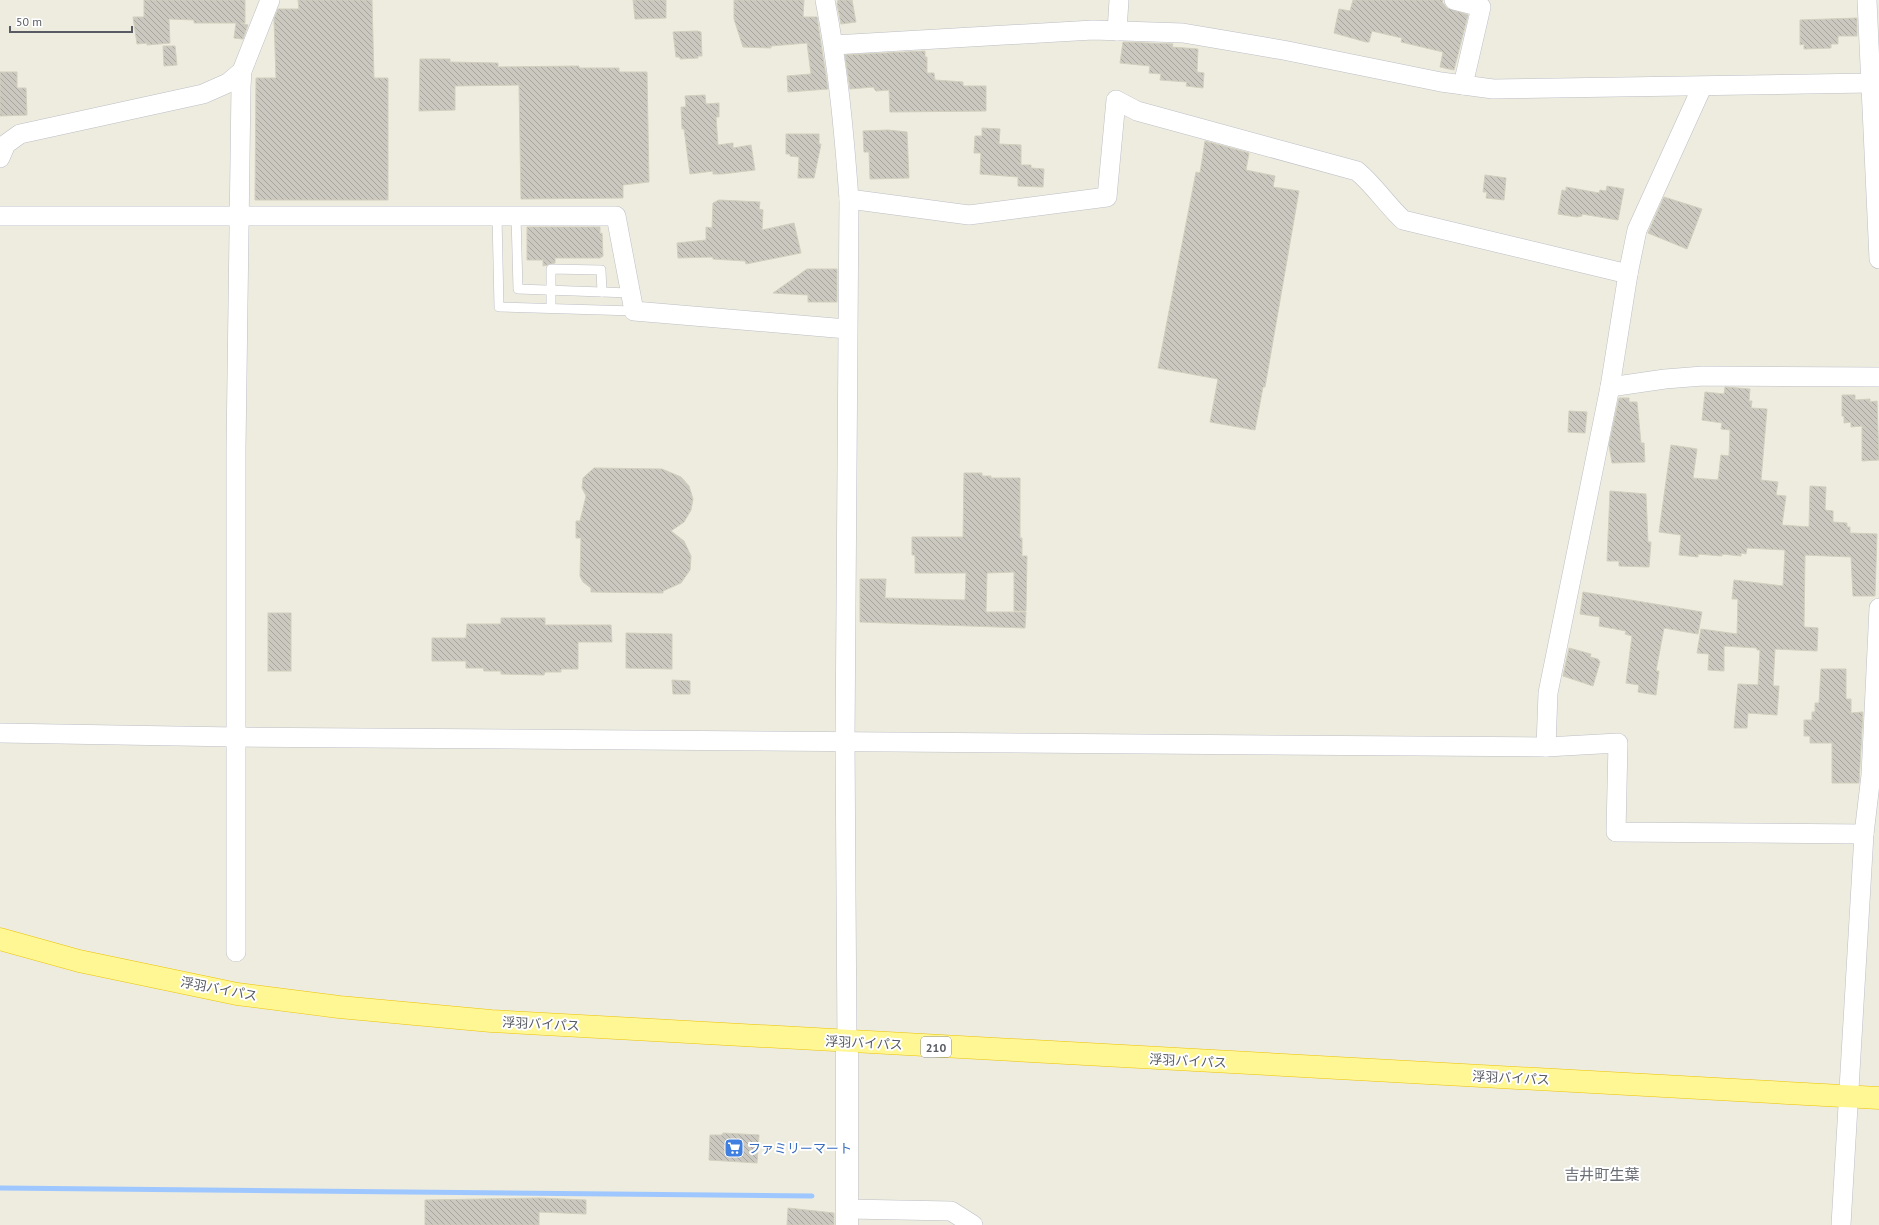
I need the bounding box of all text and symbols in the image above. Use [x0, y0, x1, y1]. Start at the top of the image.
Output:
scale bar [10, 8, 132, 34]
text: 50 m [16, 14, 42, 29]
street label: 浮羽バイパス [179, 973, 259, 1005]
street label: 浮羽バイパス [502, 1013, 580, 1035]
street label: 浮羽バイパス [825, 1032, 903, 1054]
road number: 210 [921, 1037, 951, 1057]
street label: 浮羽バイパス [1149, 1050, 1227, 1072]
street label: 浮羽バイパス [1472, 1067, 1550, 1089]
supermarket icon: ファミリーマート [723, 1137, 745, 1159]
place label: ファミリーマート [748, 1140, 852, 1157]
district label: 吉井町生葉 [1564, 1165, 1640, 1184]

